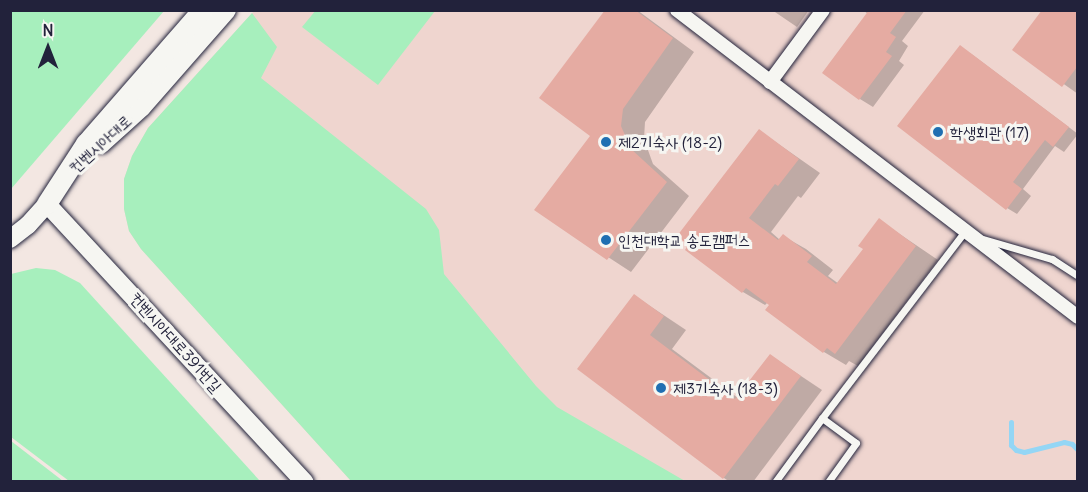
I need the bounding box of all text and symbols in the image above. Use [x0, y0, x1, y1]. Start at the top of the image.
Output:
north arrow [18, 18, 78, 78]
text: N [42, 20, 54, 40]
street label: 컨벤시아대로 [65, 111, 135, 177]
place label: 학생회관 (17) [950, 122, 1029, 142]
marker: 학생회관 (17) [931, 125, 945, 139]
place label: 제2기숙사 (18-2) [618, 132, 722, 152]
marker: 제2기숙사 (18-2) [599, 135, 613, 149]
place label: 인천대학교 송도캠퍼스 [618, 230, 751, 250]
marker: 인천대학교 송도캠퍼스 [599, 233, 613, 247]
street label: 컨벤시아대로391번길 [126, 288, 226, 396]
place label: 제3기숙사 (18-3) [673, 378, 778, 398]
marker: 제3기숙사 (18-3) [654, 381, 668, 395]

